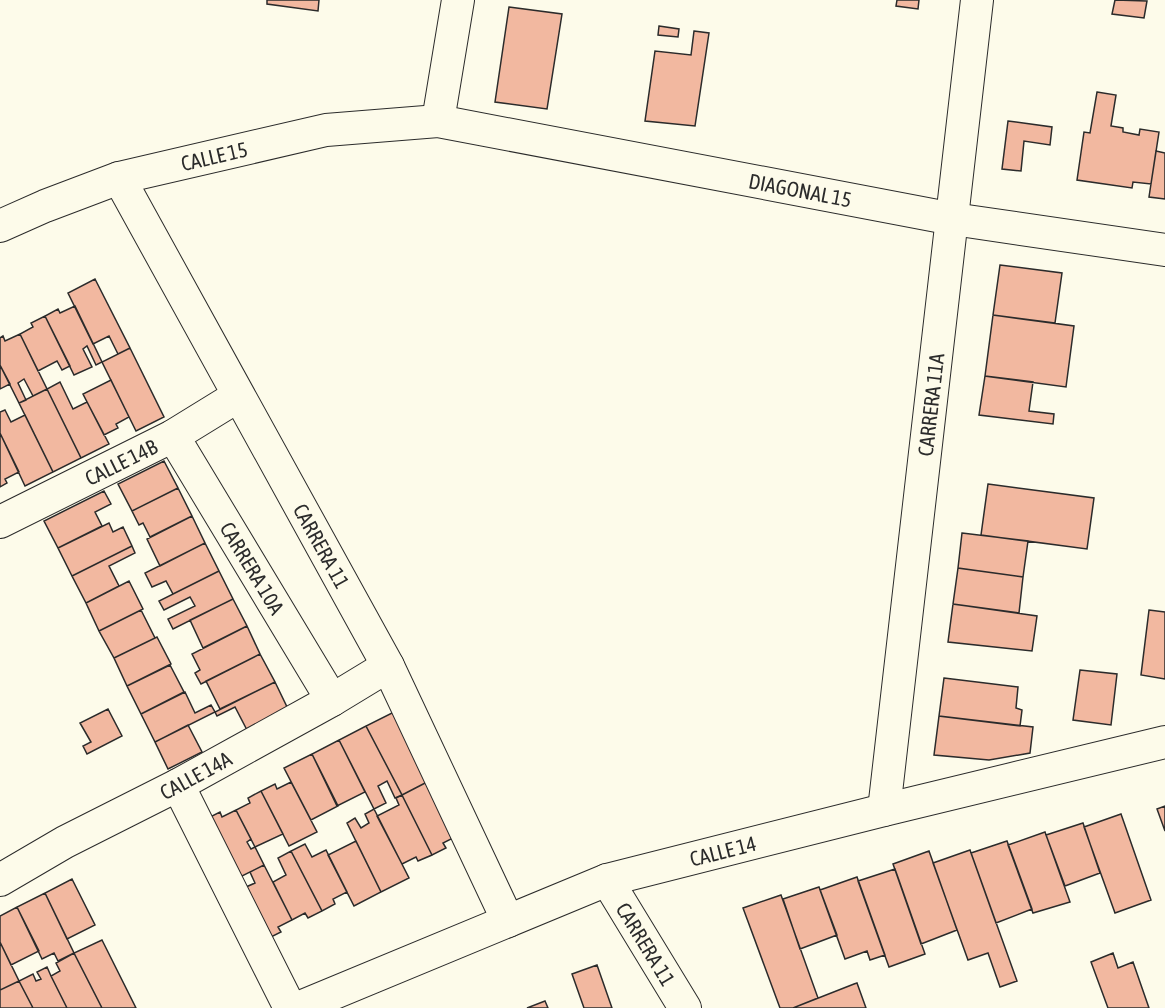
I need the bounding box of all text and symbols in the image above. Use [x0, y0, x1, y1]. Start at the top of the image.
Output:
street label: CALLE 15 [178, 137, 250, 175]
street label: DIAGONAL 15 [747, 168, 854, 211]
street label: CARRERA 11A [913, 351, 948, 457]
street label: CALLE 14B [81, 434, 161, 490]
street label: CARRERA 11 [289, 499, 355, 592]
street label: CARRERA 10A [215, 517, 290, 619]
street label: CALLE 14A [156, 746, 236, 804]
street label: CALLE 14 [687, 831, 759, 871]
street label: CARRERA 11 [612, 898, 681, 990]

